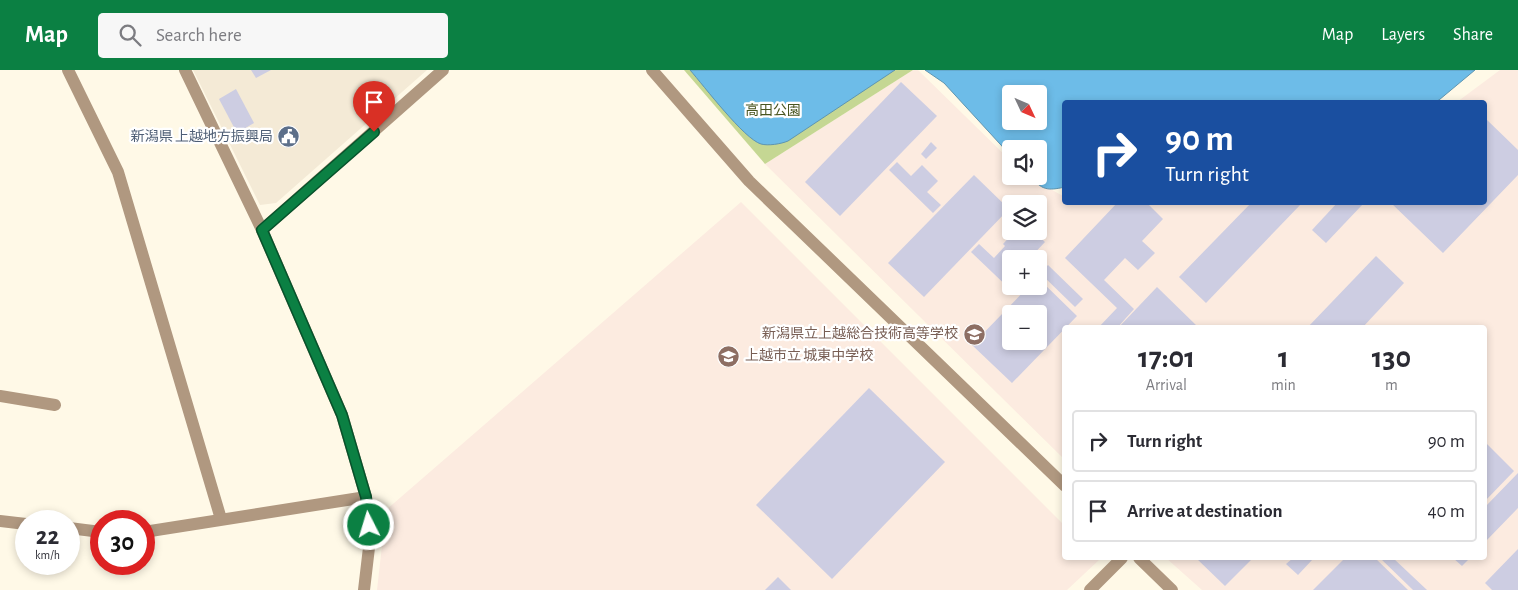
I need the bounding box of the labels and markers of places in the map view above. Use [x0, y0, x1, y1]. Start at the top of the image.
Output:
pin [353, 81, 395, 132]
public building icon: 新潟県 上越地方振興局 [277, 125, 301, 149]
place label: 新潟県 上越地方振興局 [131, 129, 273, 144]
school or university icon: 新潟県立上越総合技術高等学校 [962, 322, 986, 346]
place label: 新潟県立上越総合技術高等学校 [762, 325, 958, 341]
school or university icon: 上越市立 城東中学校 [717, 344, 741, 368]
place label: 上越市立 城東中学校 [745, 348, 873, 363]

